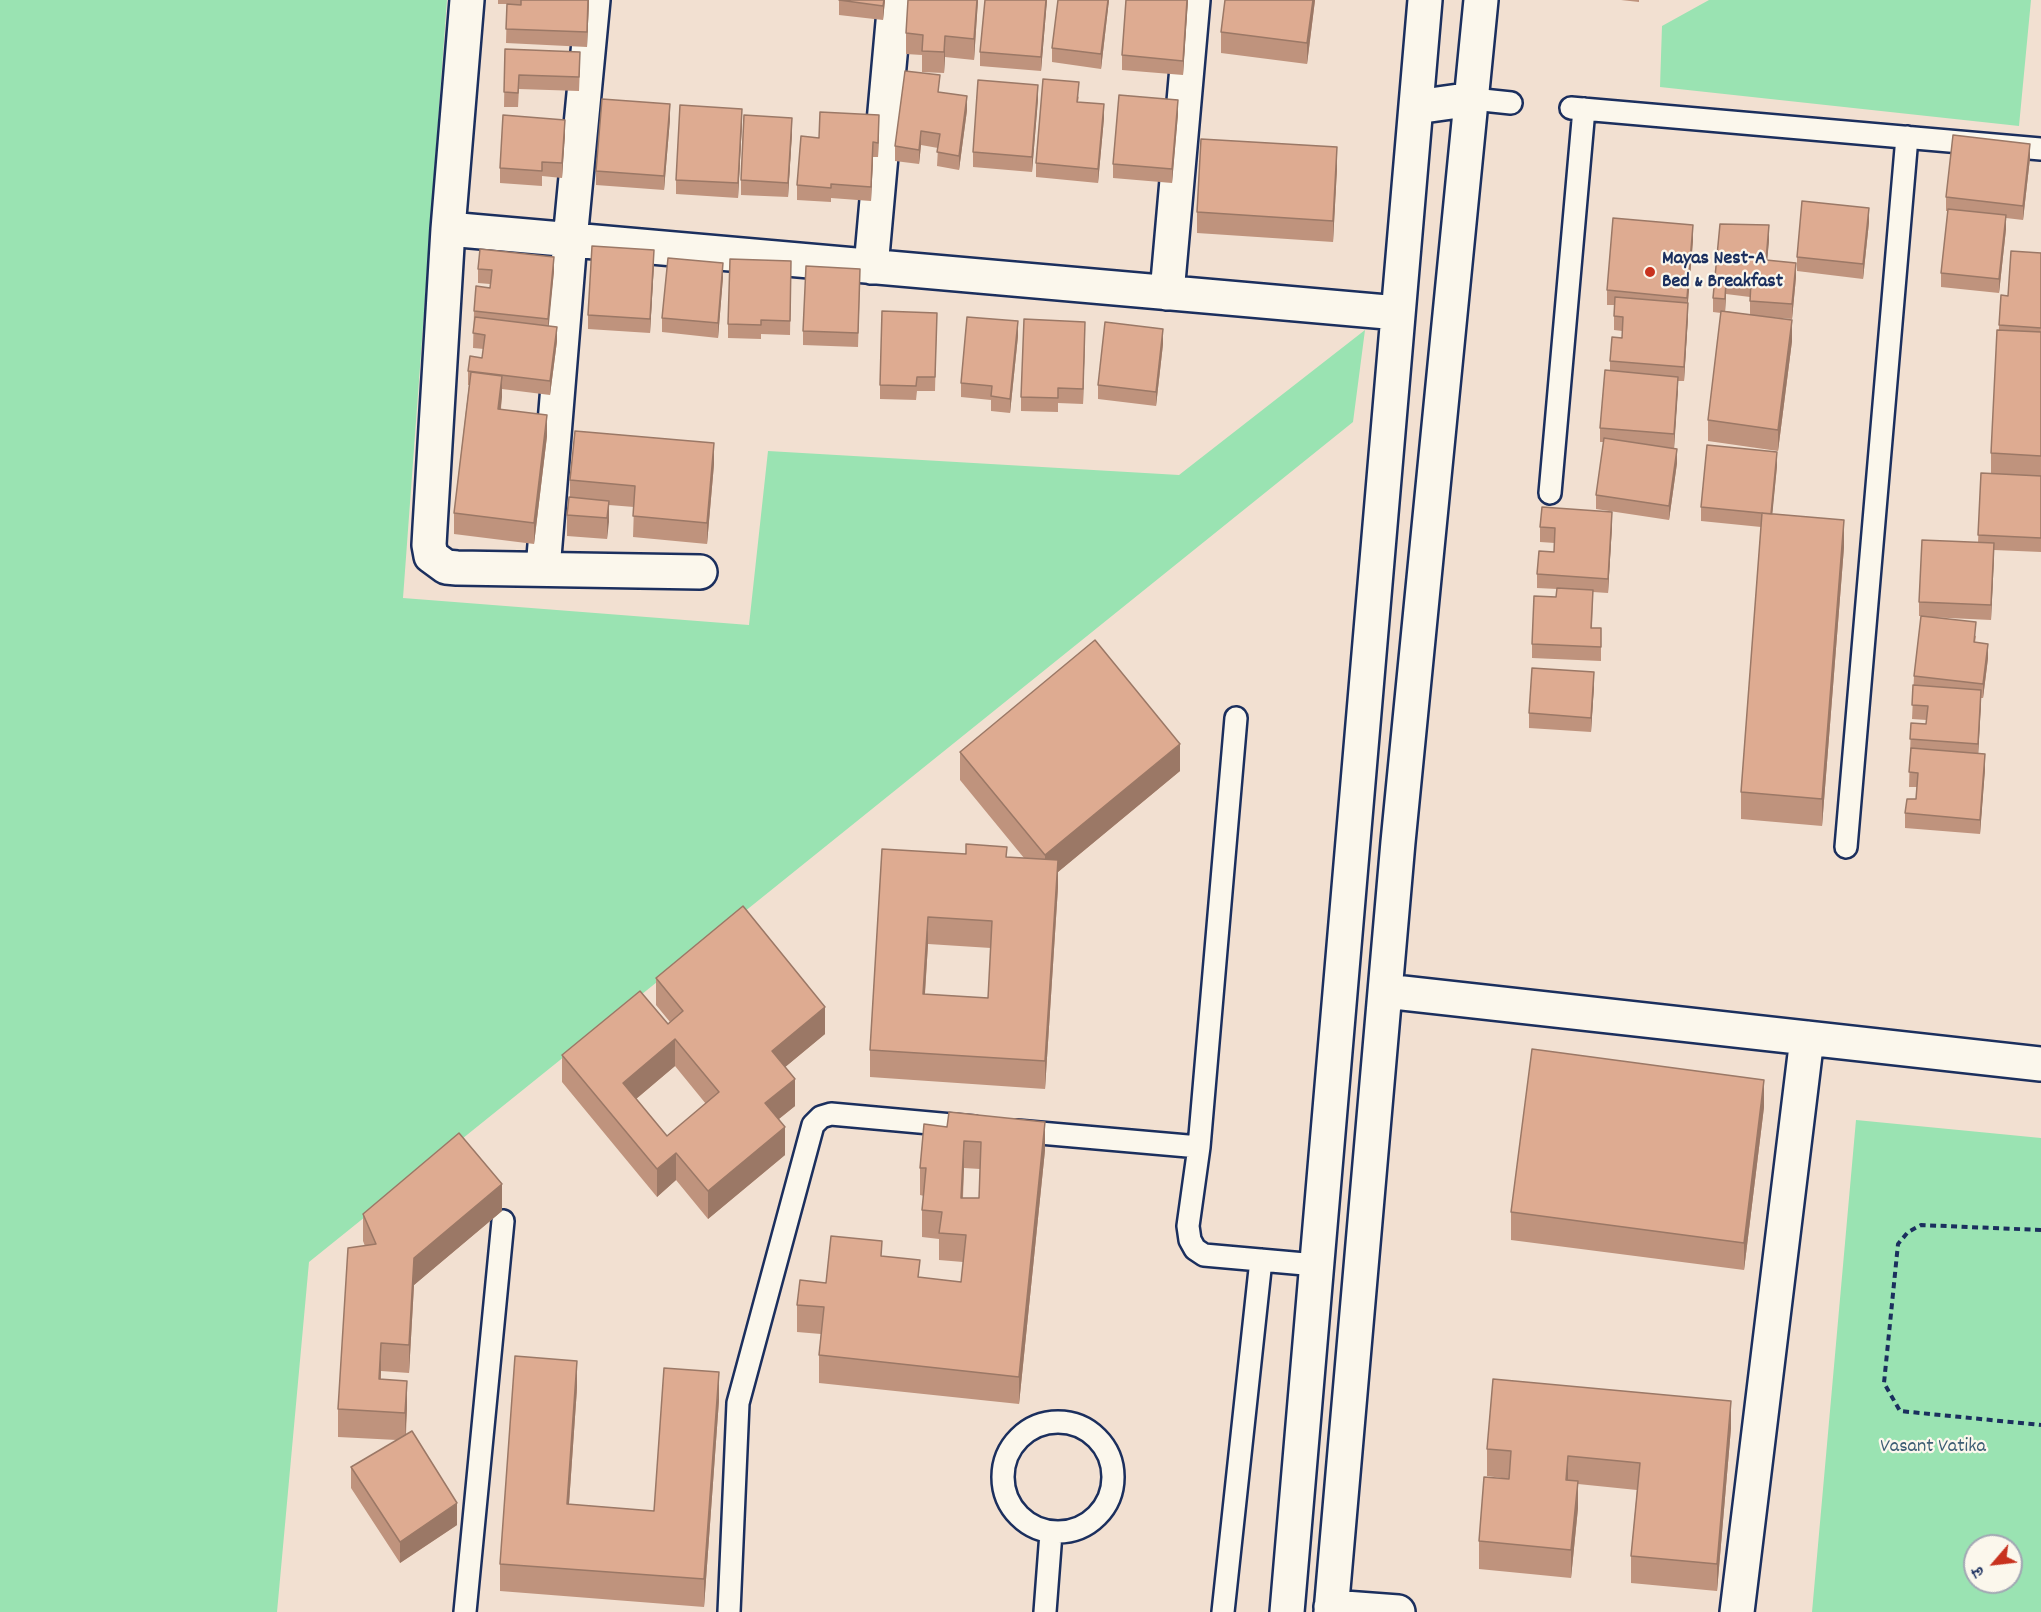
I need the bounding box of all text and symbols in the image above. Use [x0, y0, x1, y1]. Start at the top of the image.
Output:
place label: Mayas Nest-A Bed & Breakfast [1662, 248, 1783, 295]
marker: Mayas Nest-A Bed & Breakfast [1643, 265, 1657, 279]
park label: Vasant Vatika [1880, 1436, 1986, 1460]
north arrow [1963, 1534, 2023, 1594]
text: उ [1966, 1562, 1991, 1581]

